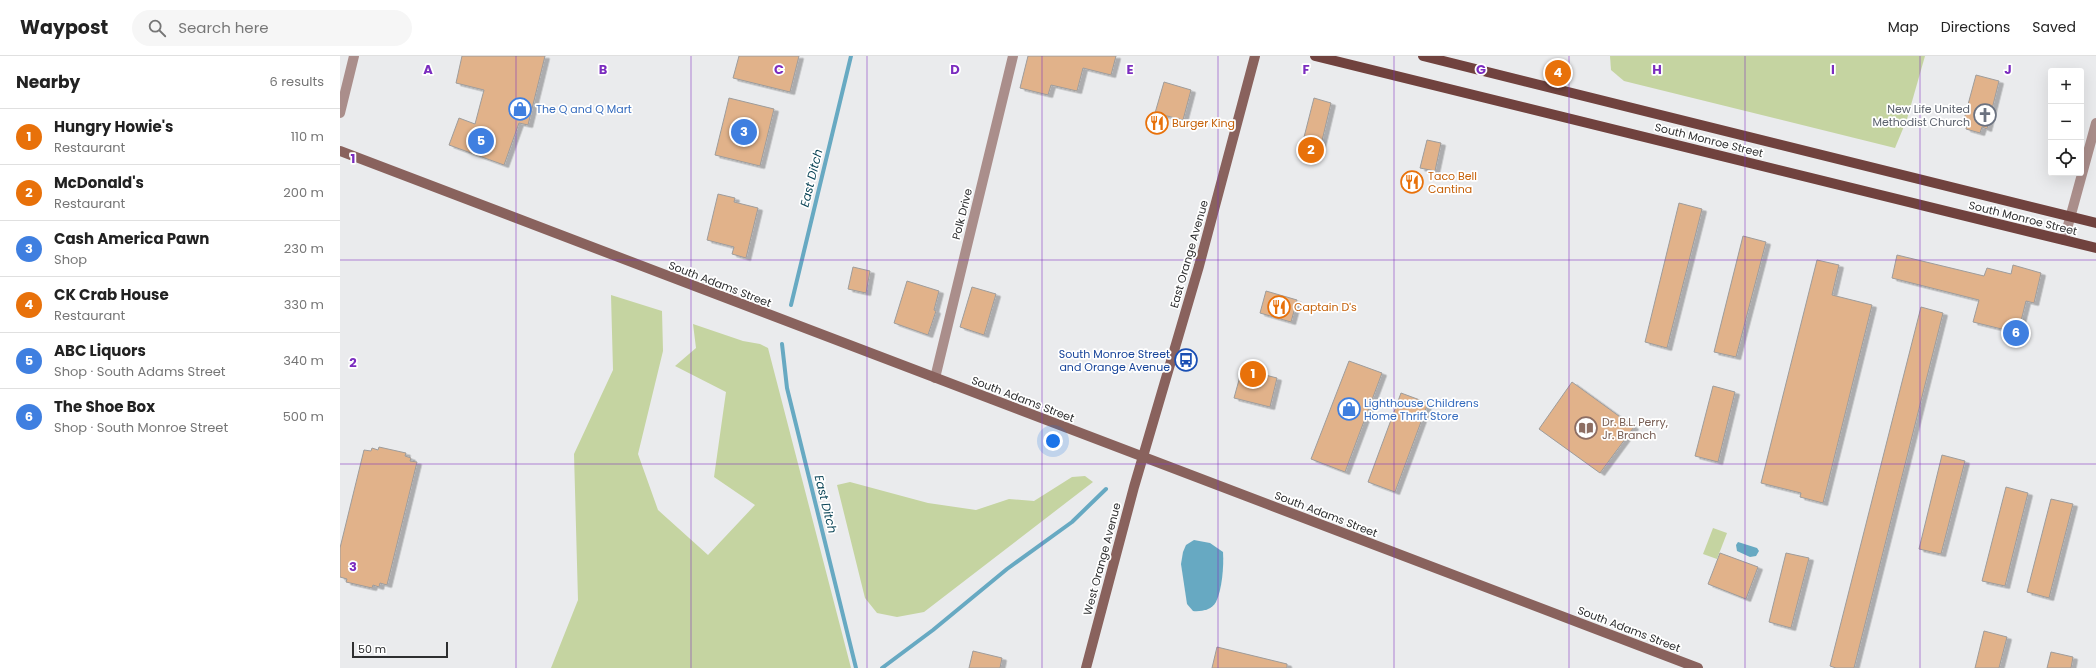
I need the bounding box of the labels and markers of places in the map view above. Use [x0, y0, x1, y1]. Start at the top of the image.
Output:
pin: 4 [1545, 58, 1571, 88]
shop icon: The Q and Q Mart [507, 96, 533, 122]
place label: The Q and Q Mart [536, 101, 632, 117]
place label: New Life United Methodist Church [1872, 101, 1970, 130]
church icon: New Life United Methodist Church [1972, 102, 1998, 128]
restaurant icon: Burger King [1144, 110, 1170, 136]
place label: Burger King [1172, 115, 1235, 131]
pin: 3 [731, 117, 757, 147]
pin: 5 [468, 126, 494, 156]
pin: 2 [1298, 135, 1324, 165]
place label: Taco Bell Cantina [1428, 168, 1477, 197]
restaurant icon: Taco Bell Cantina [1399, 169, 1425, 195]
restaurant icon: Captain D's [1266, 294, 1292, 320]
place label: Captain D's [1294, 299, 1357, 315]
pin: 6 [2003, 318, 2029, 348]
place label: South Monroe Street and Orange Avenue [1059, 346, 1170, 375]
bus stop icon: South Monroe Street and Orange Avenue [1173, 347, 1199, 373]
pin: 1 [1240, 359, 1266, 389]
place label: Lighthouse Childrens Home Thrift Store [1364, 395, 1479, 424]
shop icon: Lighthouse Childrens Home Thrift Store [1336, 396, 1362, 422]
place label: Dr. B.L. Perry, Jr. Branch [1602, 414, 1668, 443]
library icon: Dr. B.L. Perry, Jr. Branch [1573, 415, 1599, 441]

